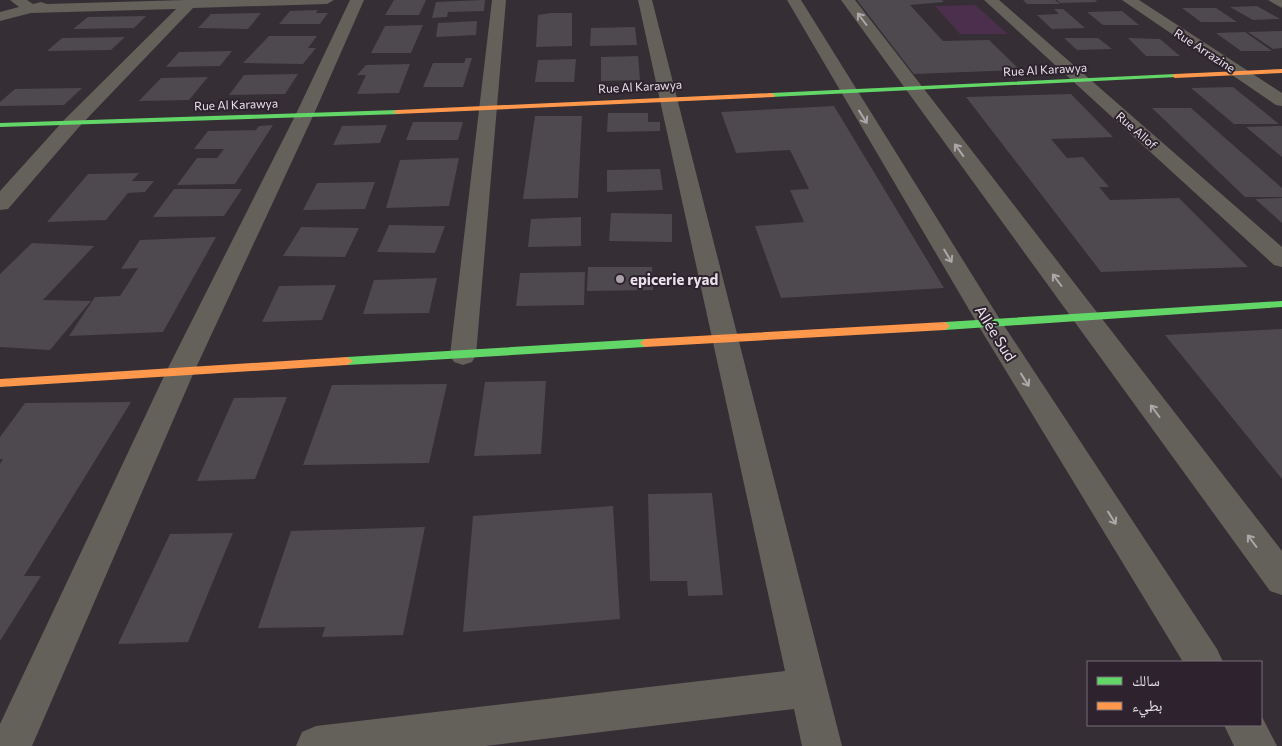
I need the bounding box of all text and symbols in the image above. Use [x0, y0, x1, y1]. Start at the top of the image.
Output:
one-way arrow [857, 13, 868, 26]
street label: Rue Arrazine [1172, 25, 1238, 75]
street label: Rue Al Karawya [1003, 60, 1087, 78]
street label: Rue Al Karawya [598, 77, 682, 95]
street label: Rue Al Karawya [194, 96, 278, 112]
street label: Rue Allof [1114, 108, 1160, 152]
one-way arrow [859, 110, 869, 124]
one-way arrow [954, 144, 965, 157]
one-way arrow [944, 248, 954, 262]
place label: epicerie ryad [630, 270, 718, 288]
marker: epicerie ryad [614, 273, 626, 285]
one-way arrow [1052, 273, 1062, 287]
street label: Allée Sud [972, 302, 1020, 364]
one-way arrow [1021, 373, 1031, 387]
one-way arrow [1150, 404, 1160, 418]
one-way arrow [1108, 510, 1118, 524]
one-way arrow [1247, 535, 1258, 548]
legend [1087, 661, 1262, 726]
text: سالك [1132, 671, 1160, 689]
text: بطيء [1132, 696, 1162, 718]

